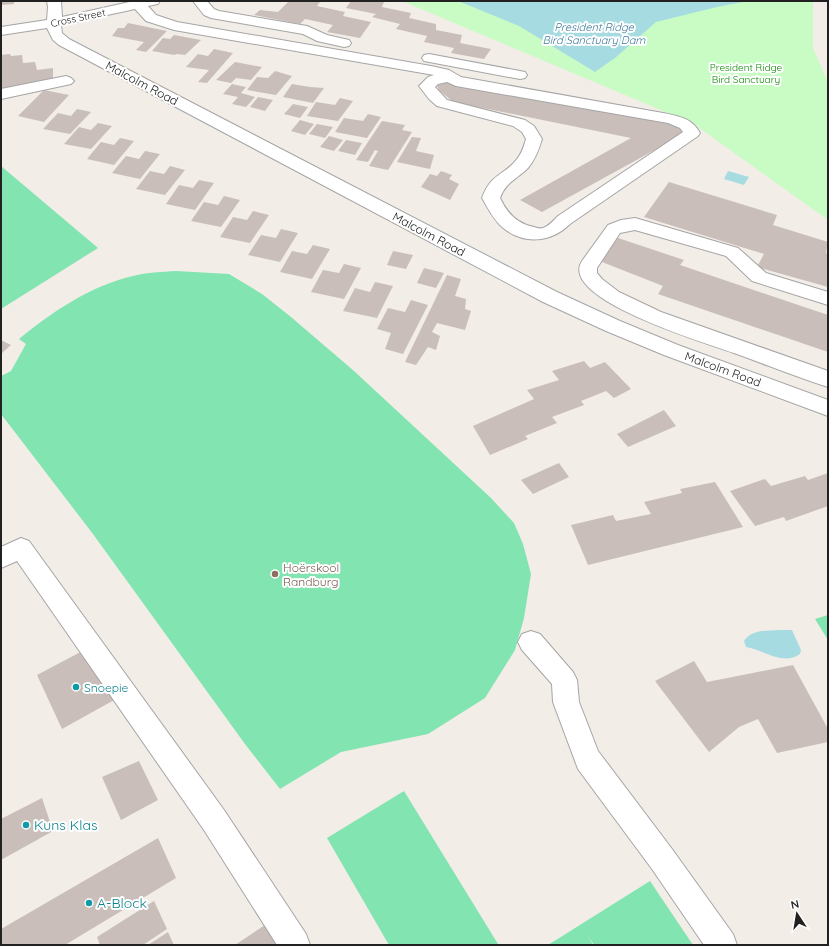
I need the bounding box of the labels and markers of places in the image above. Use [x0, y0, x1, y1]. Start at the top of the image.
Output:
place label: Hoërskool Randburg [283, 560, 339, 589]
marker: Hoërskool Randburg [270, 569, 280, 579]
place label: Snoepie [84, 680, 129, 695]
marker: Snoepie [71, 682, 81, 692]
place label: Kuns Klas [34, 816, 97, 834]
marker: Kuns Klas [21, 820, 31, 830]
place label: A-Block [97, 894, 147, 912]
marker: A-Block [84, 898, 94, 908]

